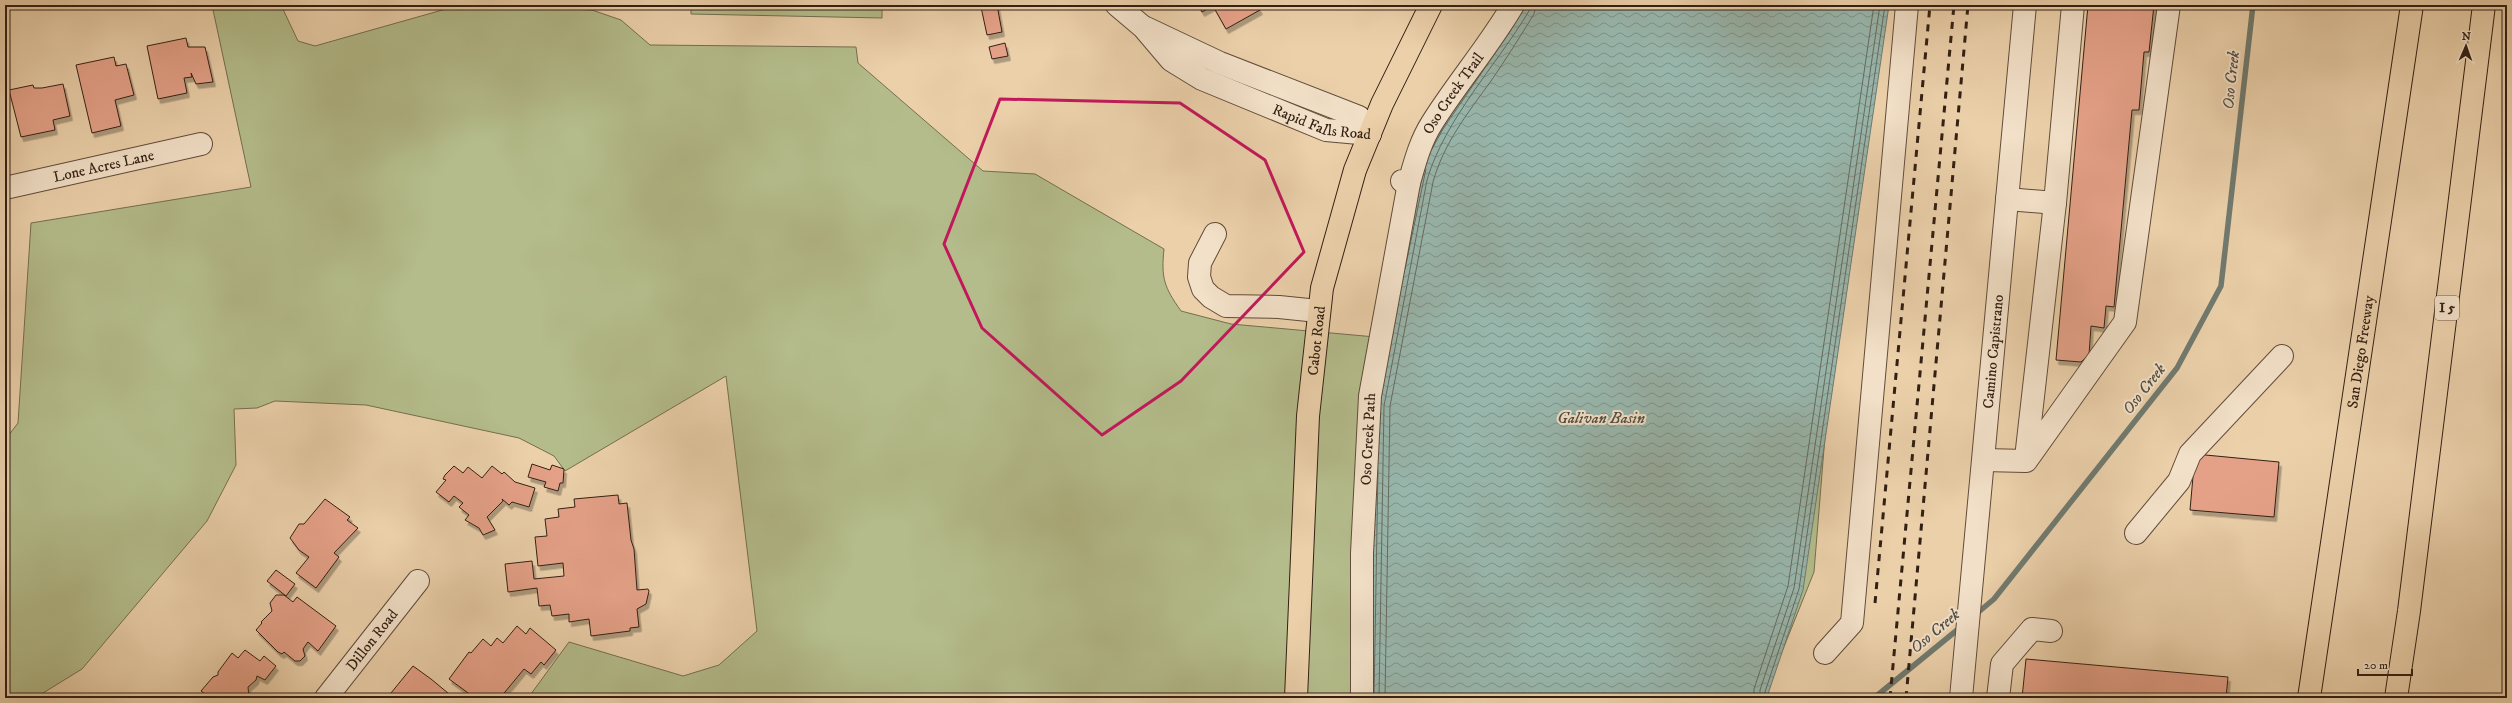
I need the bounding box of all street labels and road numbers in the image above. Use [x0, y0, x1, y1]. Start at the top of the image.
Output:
street label: Oso Creek Trail [1418, 49, 1488, 137]
street label: Rapid Falls Road [1270, 100, 1372, 144]
street label: Lone Acres Lane [51, 145, 156, 186]
street label: San Diego Freeway [2343, 293, 2378, 410]
street label: Camino Capistrano [1978, 294, 2008, 409]
road number: I 5 [2435, 296, 2459, 320]
street label: Cabot Road [1303, 304, 1330, 376]
street label: Oso Creek Path [1356, 392, 1380, 486]
street label: Dillon Road [342, 605, 402, 675]

